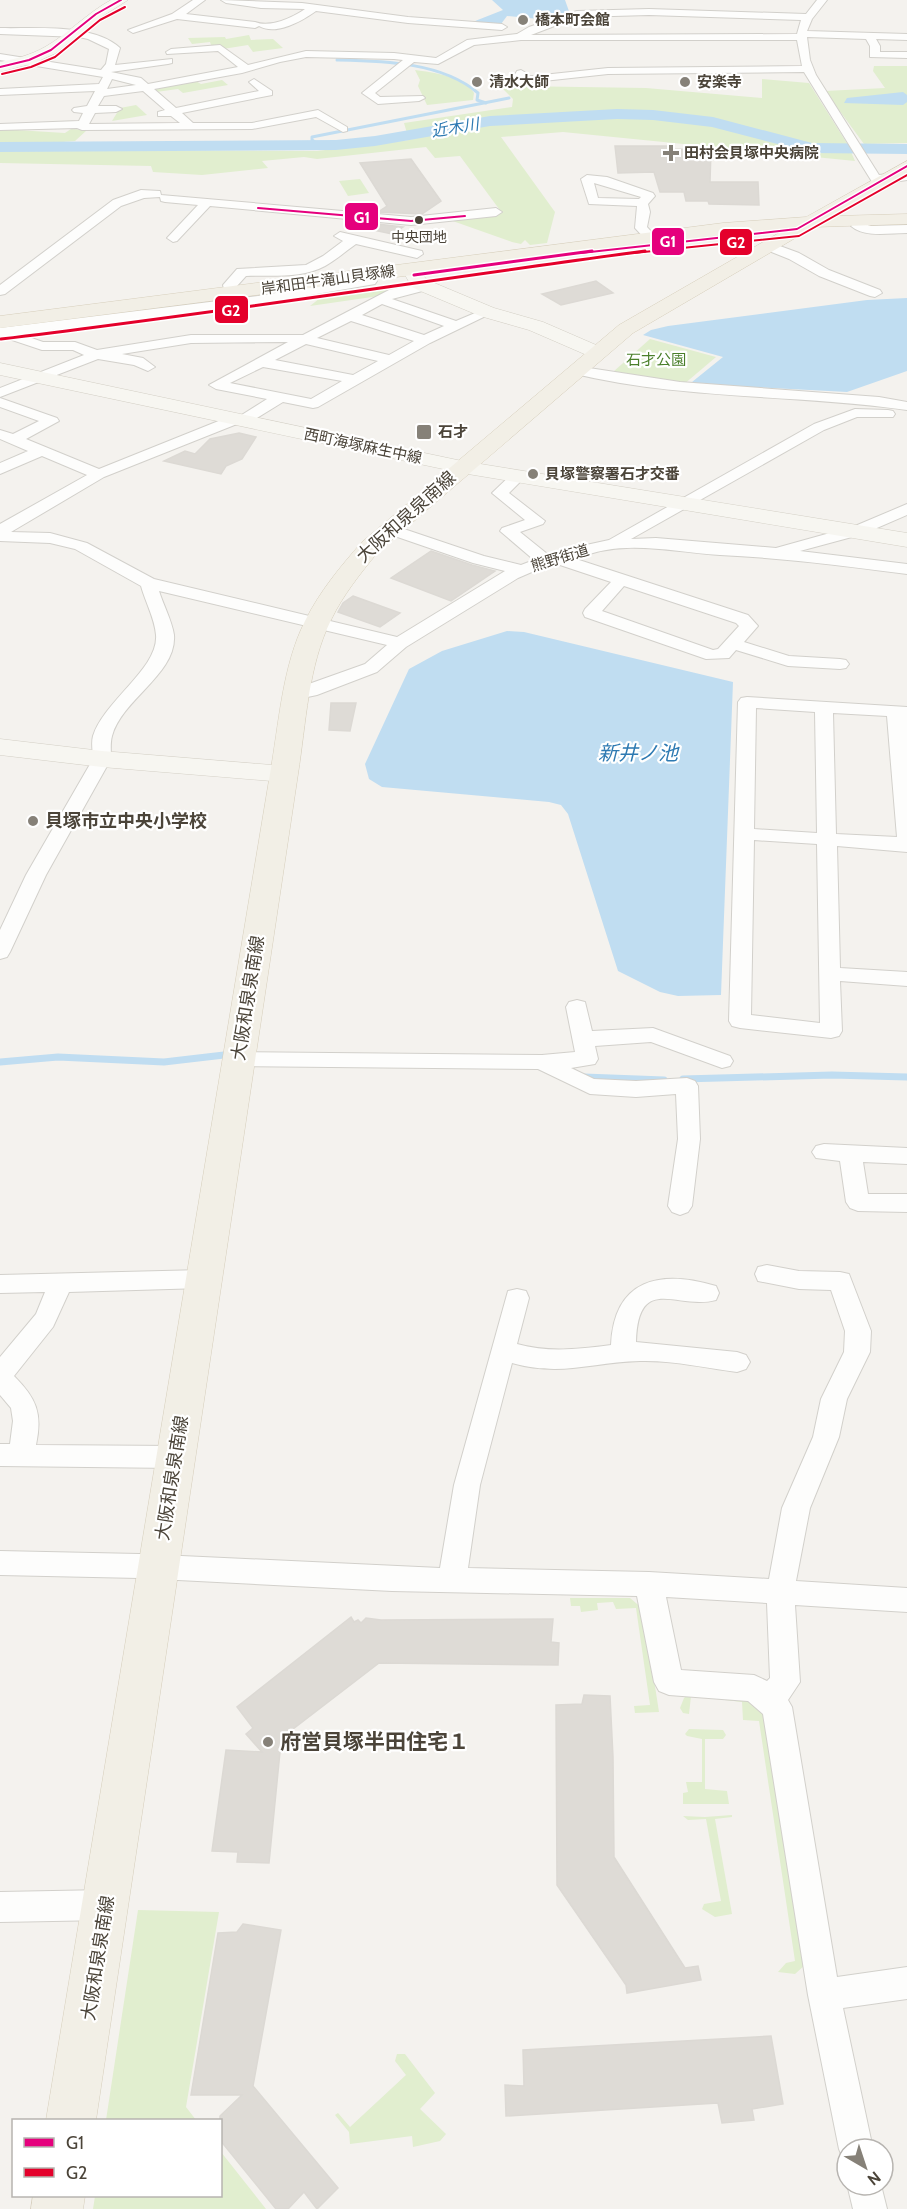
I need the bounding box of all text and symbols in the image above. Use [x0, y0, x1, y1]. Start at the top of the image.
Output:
place label: 橋本町会館 [535, 11, 610, 29]
marker: 橋本町会館 [516, 13, 530, 27]
place label: 清水大師 [489, 73, 549, 91]
place label: 安楽寺 [697, 73, 742, 91]
marker: 清水大師 [470, 75, 484, 89]
marker: 安楽寺 [678, 75, 692, 89]
water label: 近木川 [430, 114, 482, 141]
marker: 田村会貝塚中央病院 [662, 144, 680, 162]
place label: 田村会貝塚中央病院 [684, 144, 819, 162]
line badge: G1 [344, 202, 379, 231]
text: G1 [354, 208, 370, 227]
marker: 中央団地 [413, 214, 425, 226]
line badge: G1 [651, 227, 685, 256]
place label: 中央団地 [391, 228, 447, 246]
line badge: G2 [719, 228, 753, 256]
text: G1 [660, 232, 676, 251]
text: G2 [726, 233, 746, 252]
street label: 岸和田牛滝山貝塚線 [260, 262, 396, 298]
line badge: G2 [214, 295, 249, 324]
text: G2 [221, 301, 241, 320]
park label: 石才公園 [626, 351, 686, 369]
marker: 石才 [415, 423, 433, 441]
place label: 石才 [438, 423, 468, 441]
street label: 西町海塚麻生中線 [302, 425, 424, 467]
place label: 貝塚警察署石才交番 [545, 465, 680, 483]
street label: 大阪和泉泉南線 [352, 467, 460, 567]
marker: 貝塚警察署石才交番 [526, 467, 540, 481]
street label: 熊野街道 [529, 541, 591, 575]
water label: 新井ノ池 [598, 741, 680, 765]
place label: 貝塚市立中央小学校 [45, 810, 207, 832]
marker: 貝塚市立中央小学校 [26, 814, 40, 828]
street label: 大阪和泉泉南線 [227, 934, 269, 1062]
street label: 大阪和泉泉南線 [151, 1414, 193, 1542]
place label: 府営貝塚半田住宅１ [280, 1729, 469, 1754]
marker: 府営貝塚半田住宅１ [261, 1735, 275, 1749]
street label: 大阪和泉泉南線 [77, 1894, 119, 2022]
legend [12, 2119, 222, 2197]
text: G1 [66, 2132, 84, 2154]
north arrow [835, 2137, 895, 2197]
text: G2 [66, 2162, 88, 2184]
text: N [864, 2167, 884, 2189]

